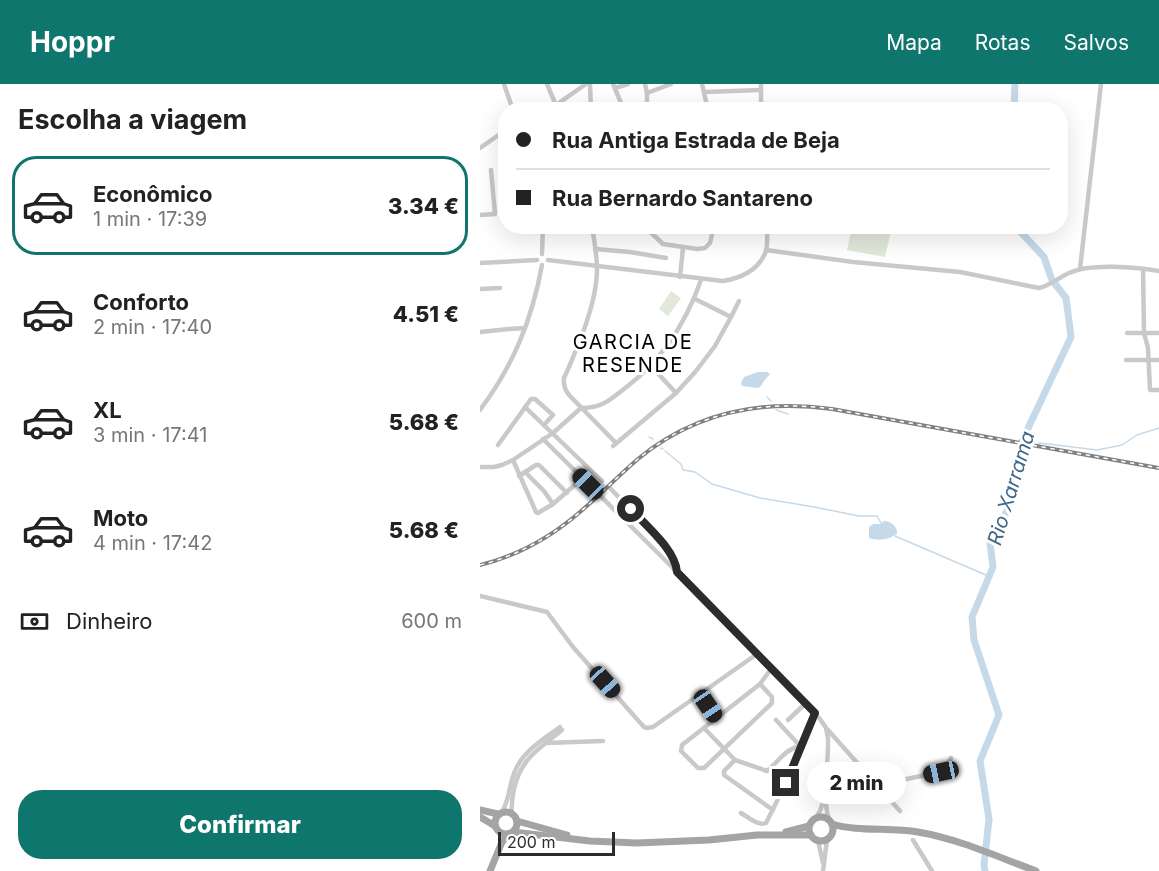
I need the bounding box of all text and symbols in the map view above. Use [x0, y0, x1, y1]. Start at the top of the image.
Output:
text: Hoppr [30, 25, 115, 59]
text: Mapa [886, 30, 942, 55]
text: Rotas [975, 30, 1030, 55]
text: Salvos [1063, 30, 1129, 55]
text: Escolha a viagem [18, 103, 247, 136]
text: Rua Antiga Estrada de Beja [552, 127, 840, 153]
icon: car [21, 179, 75, 233]
text: Econômico [93, 181, 212, 207]
text: Rua Bernardo Santareno [552, 185, 813, 211]
text: 3.34 € [388, 193, 459, 219]
text: 1 min · 17:39 [93, 207, 207, 231]
icon: car [21, 287, 75, 341]
text: Conforto [93, 289, 189, 315]
text: 4.51 € [393, 301, 459, 327]
text: 2 min · 17:40 [93, 315, 212, 339]
district label: GARCIA DE RESENDE [573, 330, 693, 377]
icon: car [21, 395, 75, 449]
text: XL [93, 397, 122, 423]
text: 5.68 € [389, 409, 459, 435]
text: 3 min · 17:41 [93, 423, 207, 447]
water label: Rio Xarrama [982, 428, 1040, 548]
car [569, 465, 607, 503]
route start [617, 495, 644, 522]
icon: car [21, 503, 75, 557]
text: Moto [93, 505, 148, 531]
text: 5.68 € [389, 517, 459, 543]
text: 4 min · 17:42 [93, 531, 212, 555]
icon: cash [18, 605, 51, 638]
text: Dinheiro [66, 608, 152, 634]
text: 600 m [401, 609, 462, 633]
car [586, 663, 624, 701]
car [690, 686, 726, 726]
car [922, 759, 960, 785]
callout: 2 min [807, 762, 906, 804]
route end [772, 769, 799, 796]
text: 2 min [829, 771, 884, 795]
button: Confirmar [18, 790, 462, 859]
scale bar [498, 829, 615, 856]
text: 200 m [507, 832, 555, 852]

